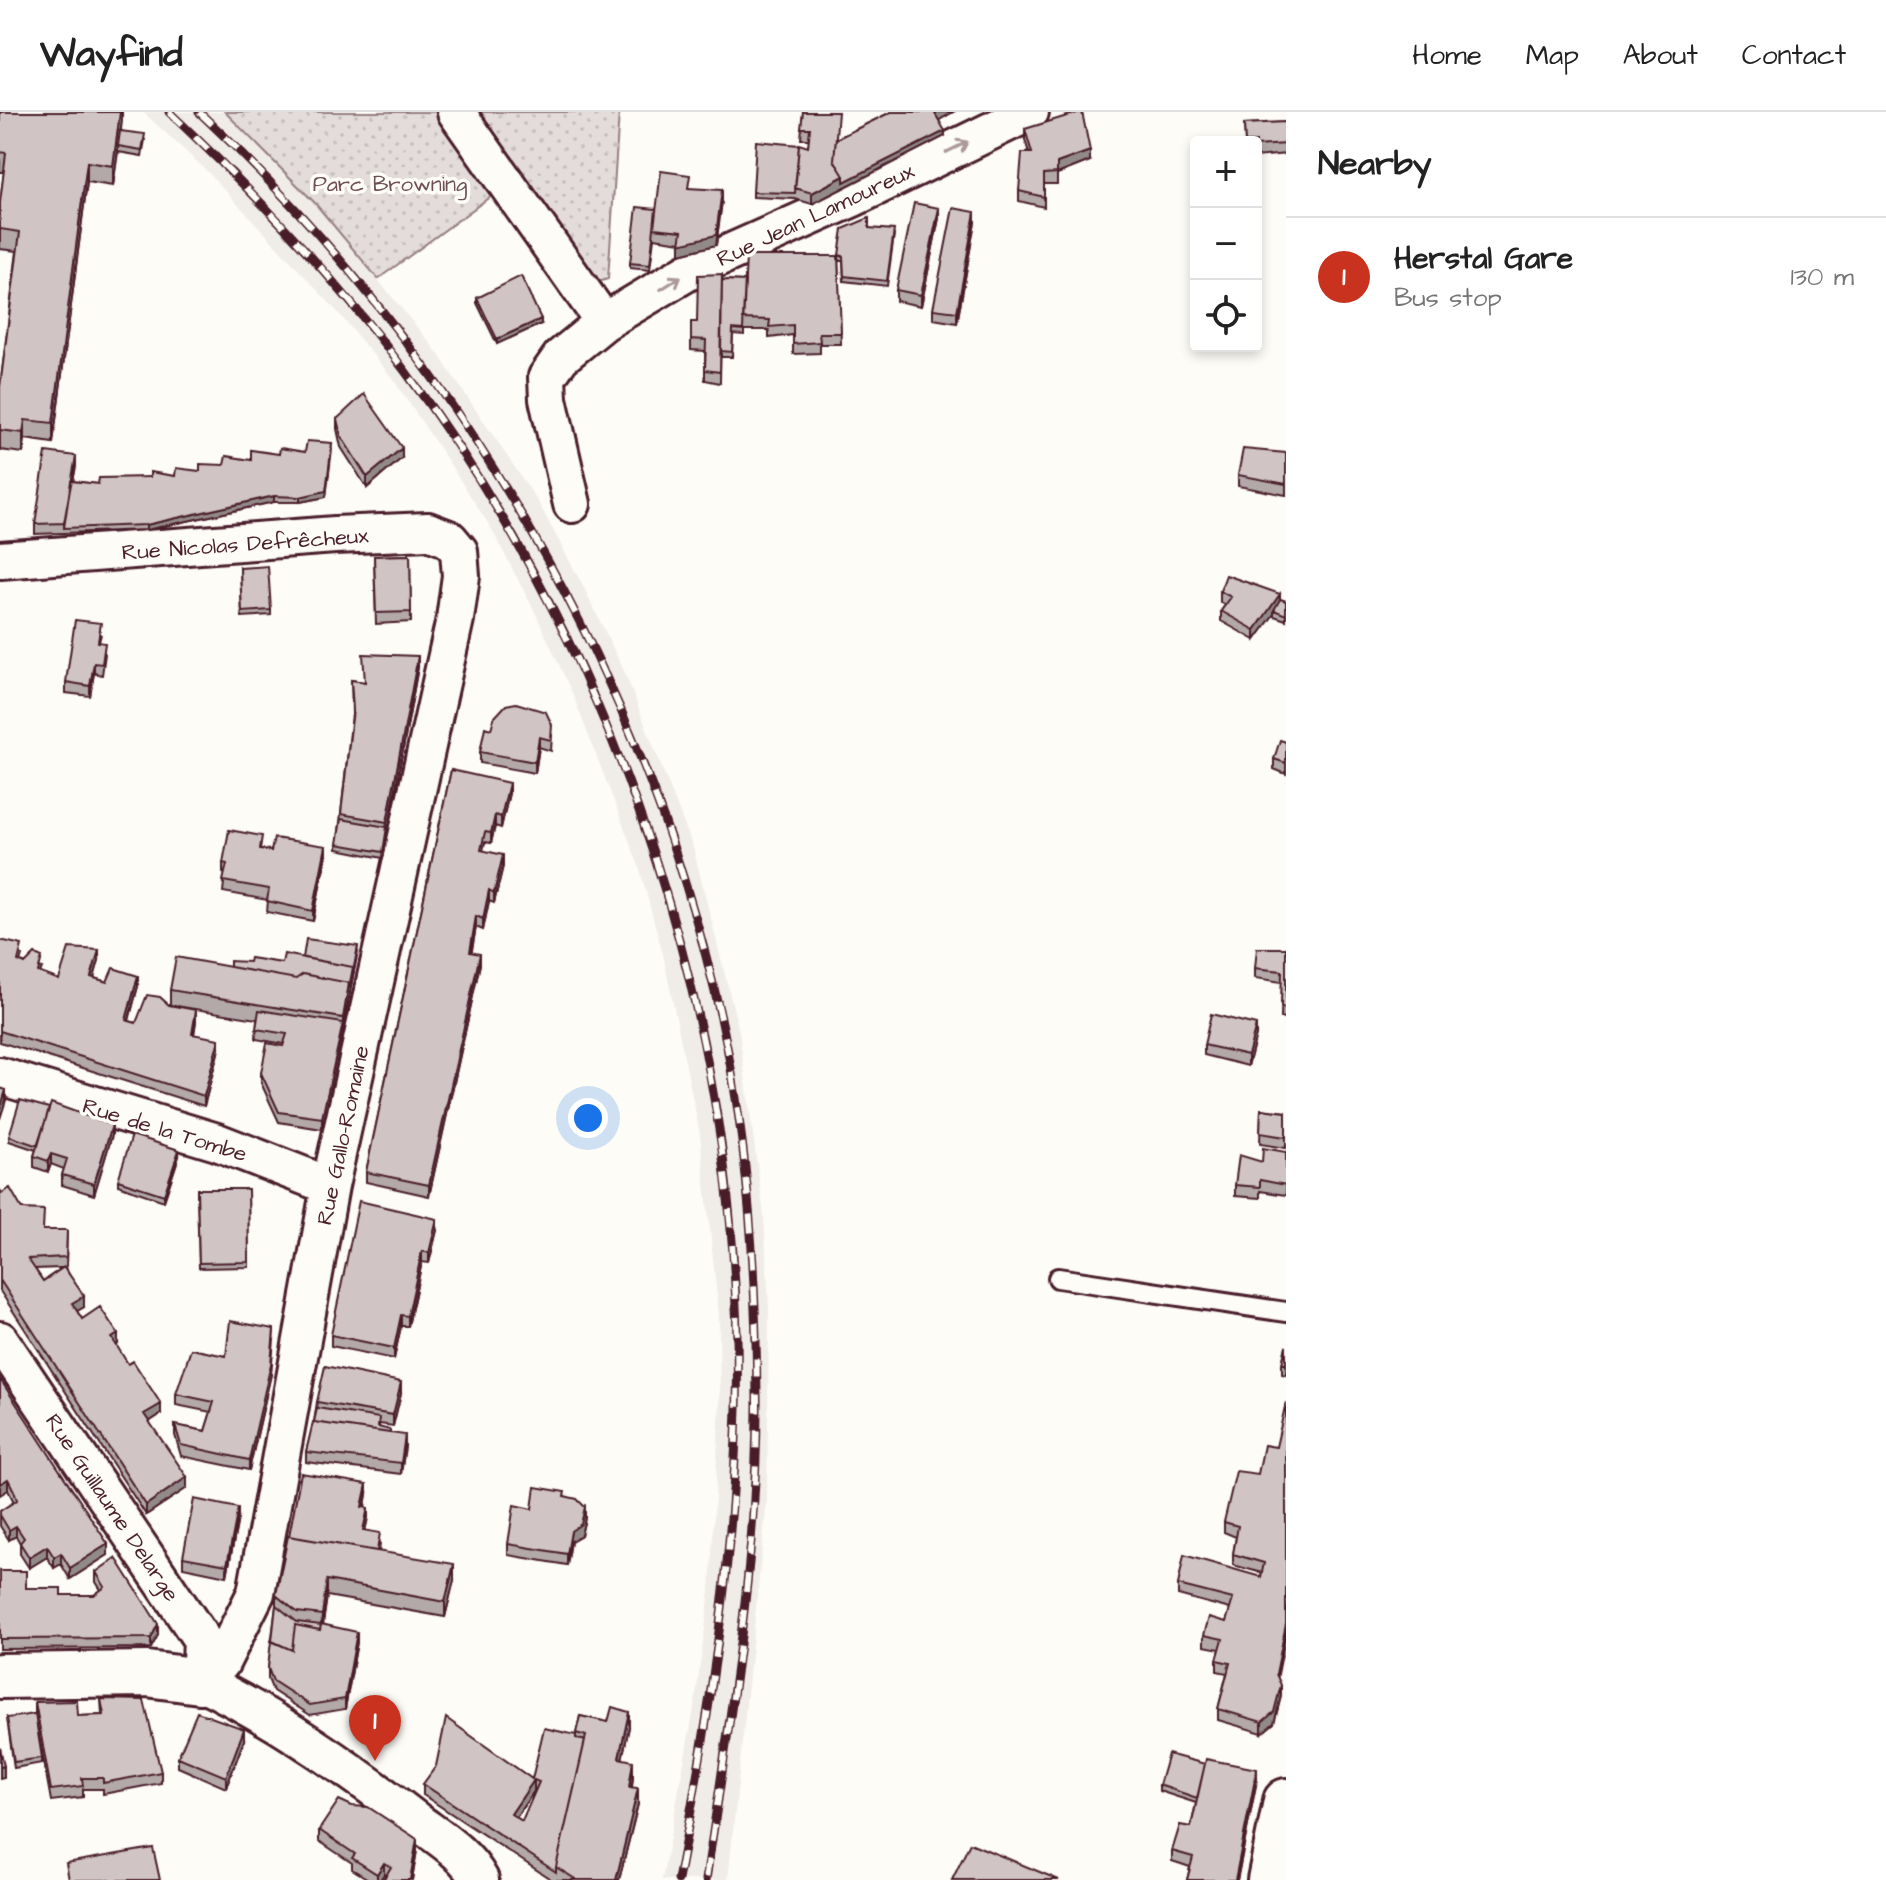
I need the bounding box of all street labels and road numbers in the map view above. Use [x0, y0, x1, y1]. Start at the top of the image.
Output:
street label: Rue Jean Lamoureux [712, 156, 920, 275]
street label: Rue Nicolas Defrêcheux [121, 520, 370, 569]
street label: Rue Gallo-Romaine [309, 1043, 378, 1228]
street label: Rue de la Tombe [79, 1091, 251, 1170]
street label: Rue Guillaume Delarge [36, 1408, 186, 1609]

